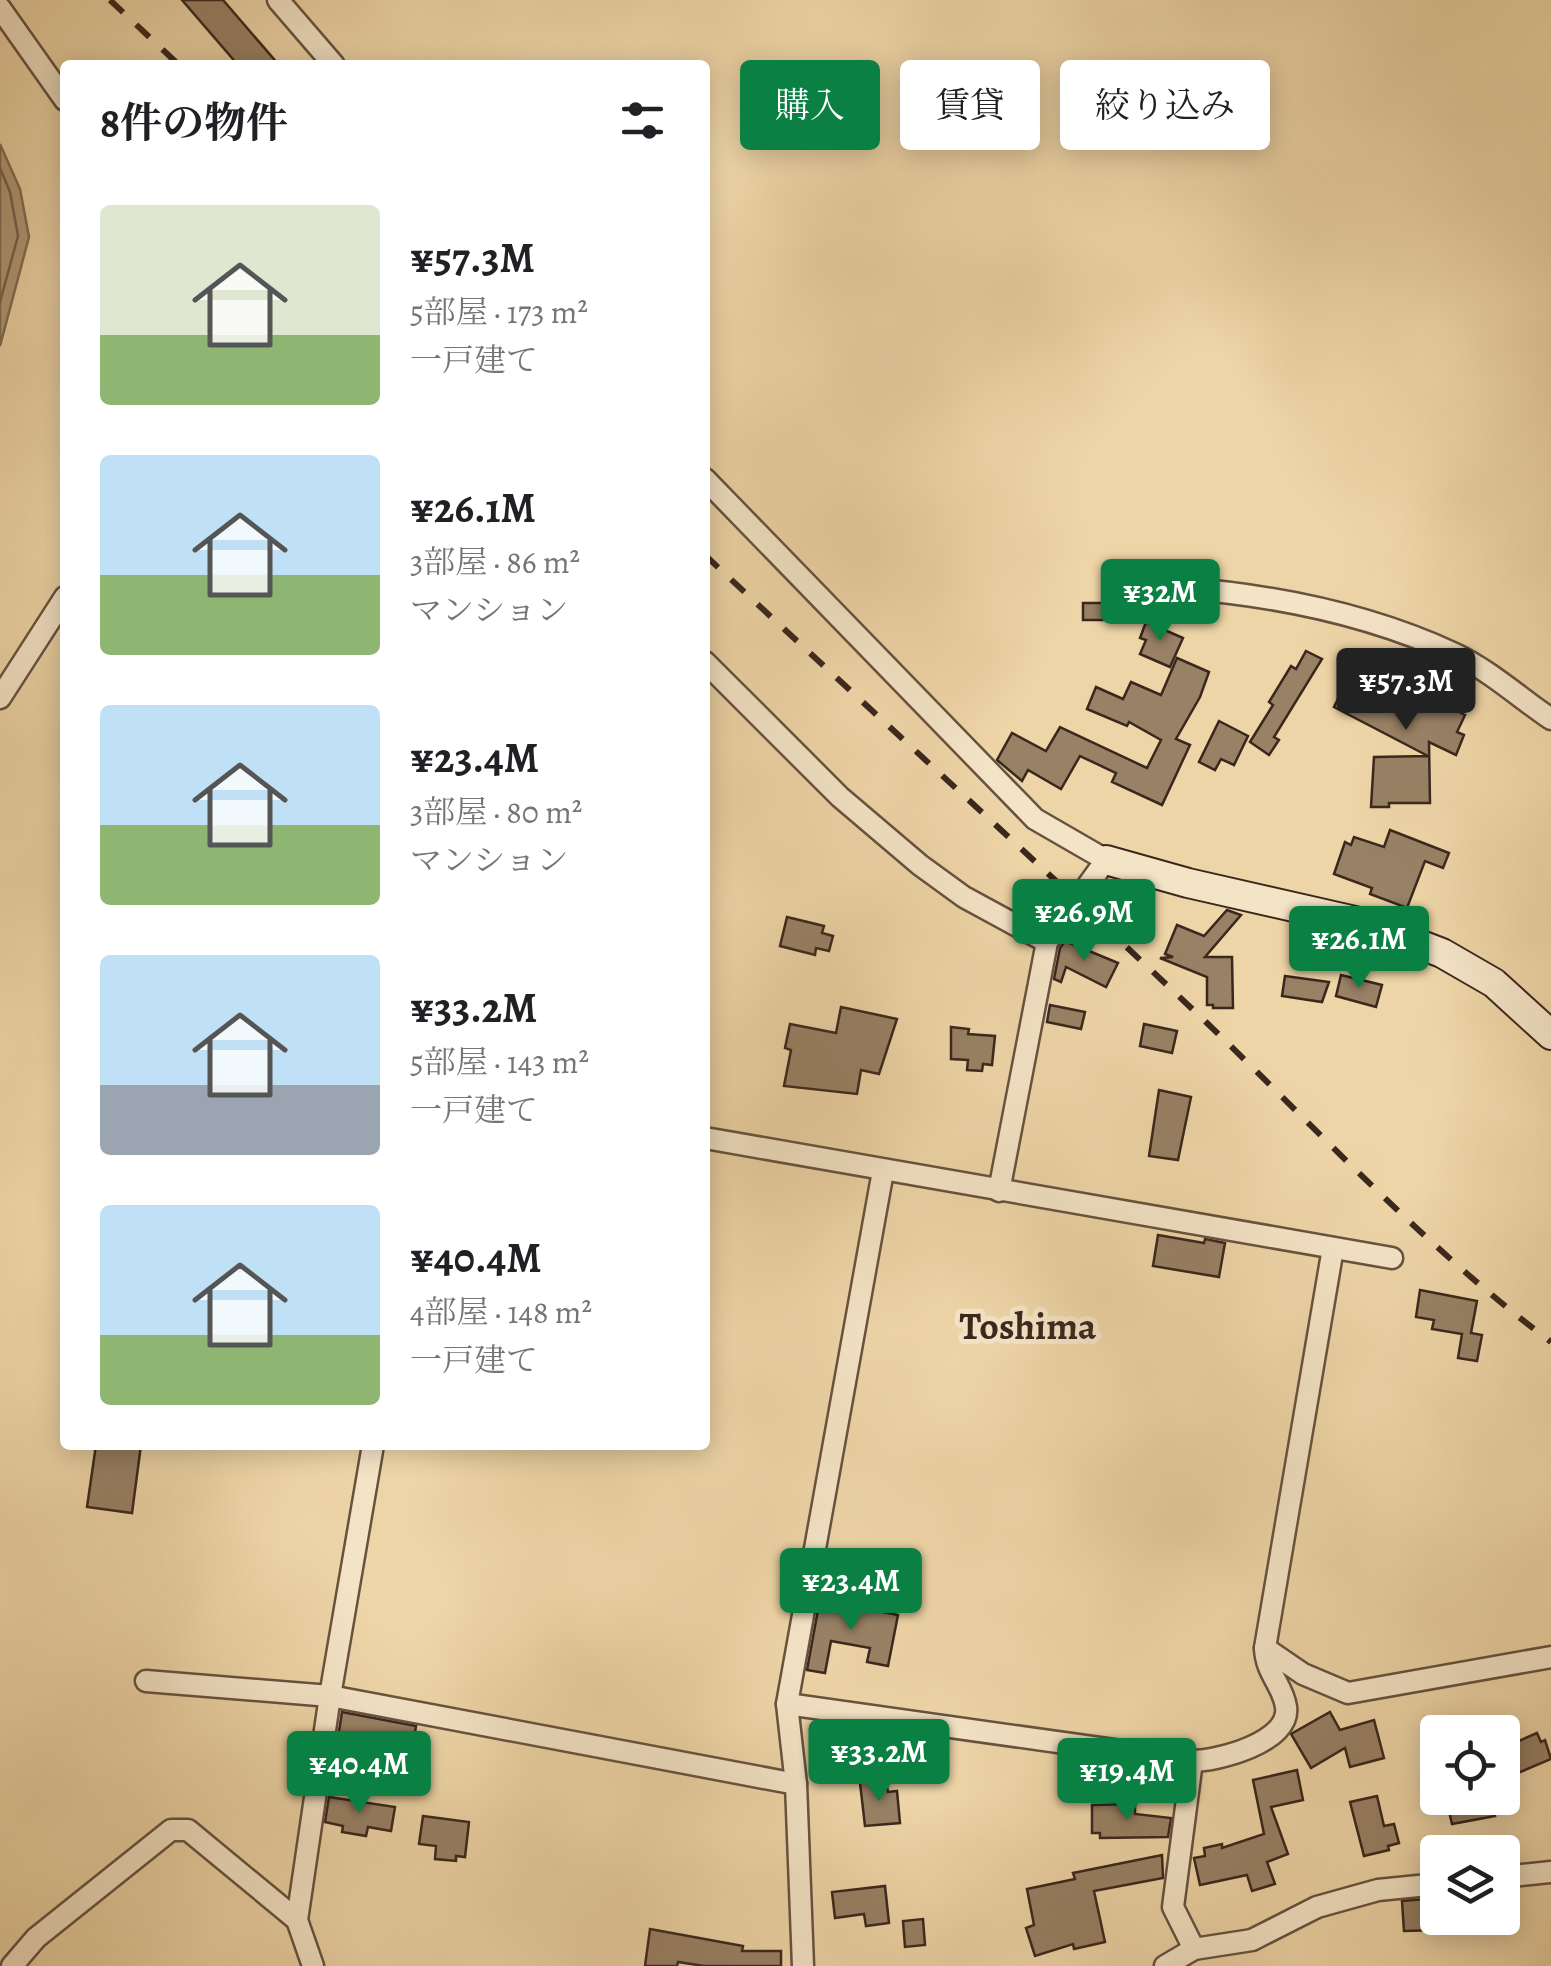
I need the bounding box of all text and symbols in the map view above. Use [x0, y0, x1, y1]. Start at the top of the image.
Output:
chip: 購入 [740, 60, 880, 150]
chip: 賃貸 [900, 60, 1040, 150]
chip: 絞り込み [1060, 60, 1270, 150]
icon: filters [615, 93, 670, 148]
text: 8件の物件 [100, 94, 288, 151]
text: ¥57.3M [410, 229, 535, 286]
icon: home [180, 245, 300, 365]
text: 5部屋 · 173 m² [410, 290, 588, 334]
text: 一戸建て [410, 338, 538, 382]
text: ¥26.1M [410, 479, 536, 536]
icon: home [180, 495, 300, 615]
text: 3部屋 · 86 m² [410, 540, 580, 584]
pin: ¥32M [1101, 559, 1219, 644]
text: ¥32M [1123, 569, 1197, 613]
text: マンション [410, 588, 569, 632]
pin: ¥57.3M [1325, 648, 1487, 733]
text: ¥57.3M [1358, 658, 1454, 702]
text: ¥23.4M [410, 729, 539, 786]
icon: home [180, 745, 300, 865]
text: 3部屋 · 80 m² [410, 790, 582, 834]
text: マンション [410, 838, 569, 882]
pin: ¥26.9M [1003, 879, 1165, 964]
text: ¥26.9M [1034, 889, 1134, 933]
pin: ¥26.1M [1278, 906, 1440, 991]
text: ¥26.1M [1311, 916, 1407, 960]
text: ¥33.2M [410, 979, 537, 1036]
icon: home [180, 995, 300, 1115]
text: 5部屋 · 143 m² [410, 1040, 589, 1084]
text: 一戸建て [410, 1088, 538, 1132]
text: ¥40.4M [410, 1229, 542, 1286]
icon: home [180, 1245, 300, 1365]
text: 4部屋 · 148 m² [410, 1290, 592, 1334]
district label: Toshima [960, 1300, 1097, 1352]
text: 一戸建て [410, 1338, 538, 1382]
pin: ¥23.4M [770, 1548, 932, 1633]
text: ¥23.4M [802, 1558, 900, 1602]
map controls [1420, 1715, 1520, 1935]
button: locate [1420, 1715, 1520, 1815]
pin: ¥33.2M [798, 1719, 960, 1804]
text: ¥33.2M [830, 1729, 928, 1773]
pin: ¥40.4M [278, 1731, 440, 1816]
pin: ¥19.4M [1046, 1738, 1208, 1823]
text: ¥40.4M [309, 1741, 409, 1785]
text: ¥19.4M [1079, 1748, 1175, 1792]
button: layers [1420, 1835, 1520, 1935]

